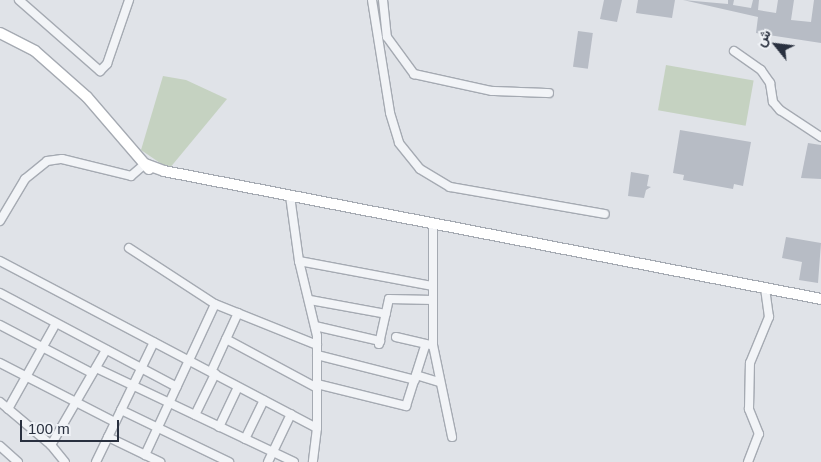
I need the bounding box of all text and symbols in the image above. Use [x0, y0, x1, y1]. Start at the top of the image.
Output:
north arrow [751, 20, 801, 70]
text: ش [752, 26, 774, 49]
scale bar [22, 410, 121, 442]
text: 100 m [28, 420, 70, 437]

